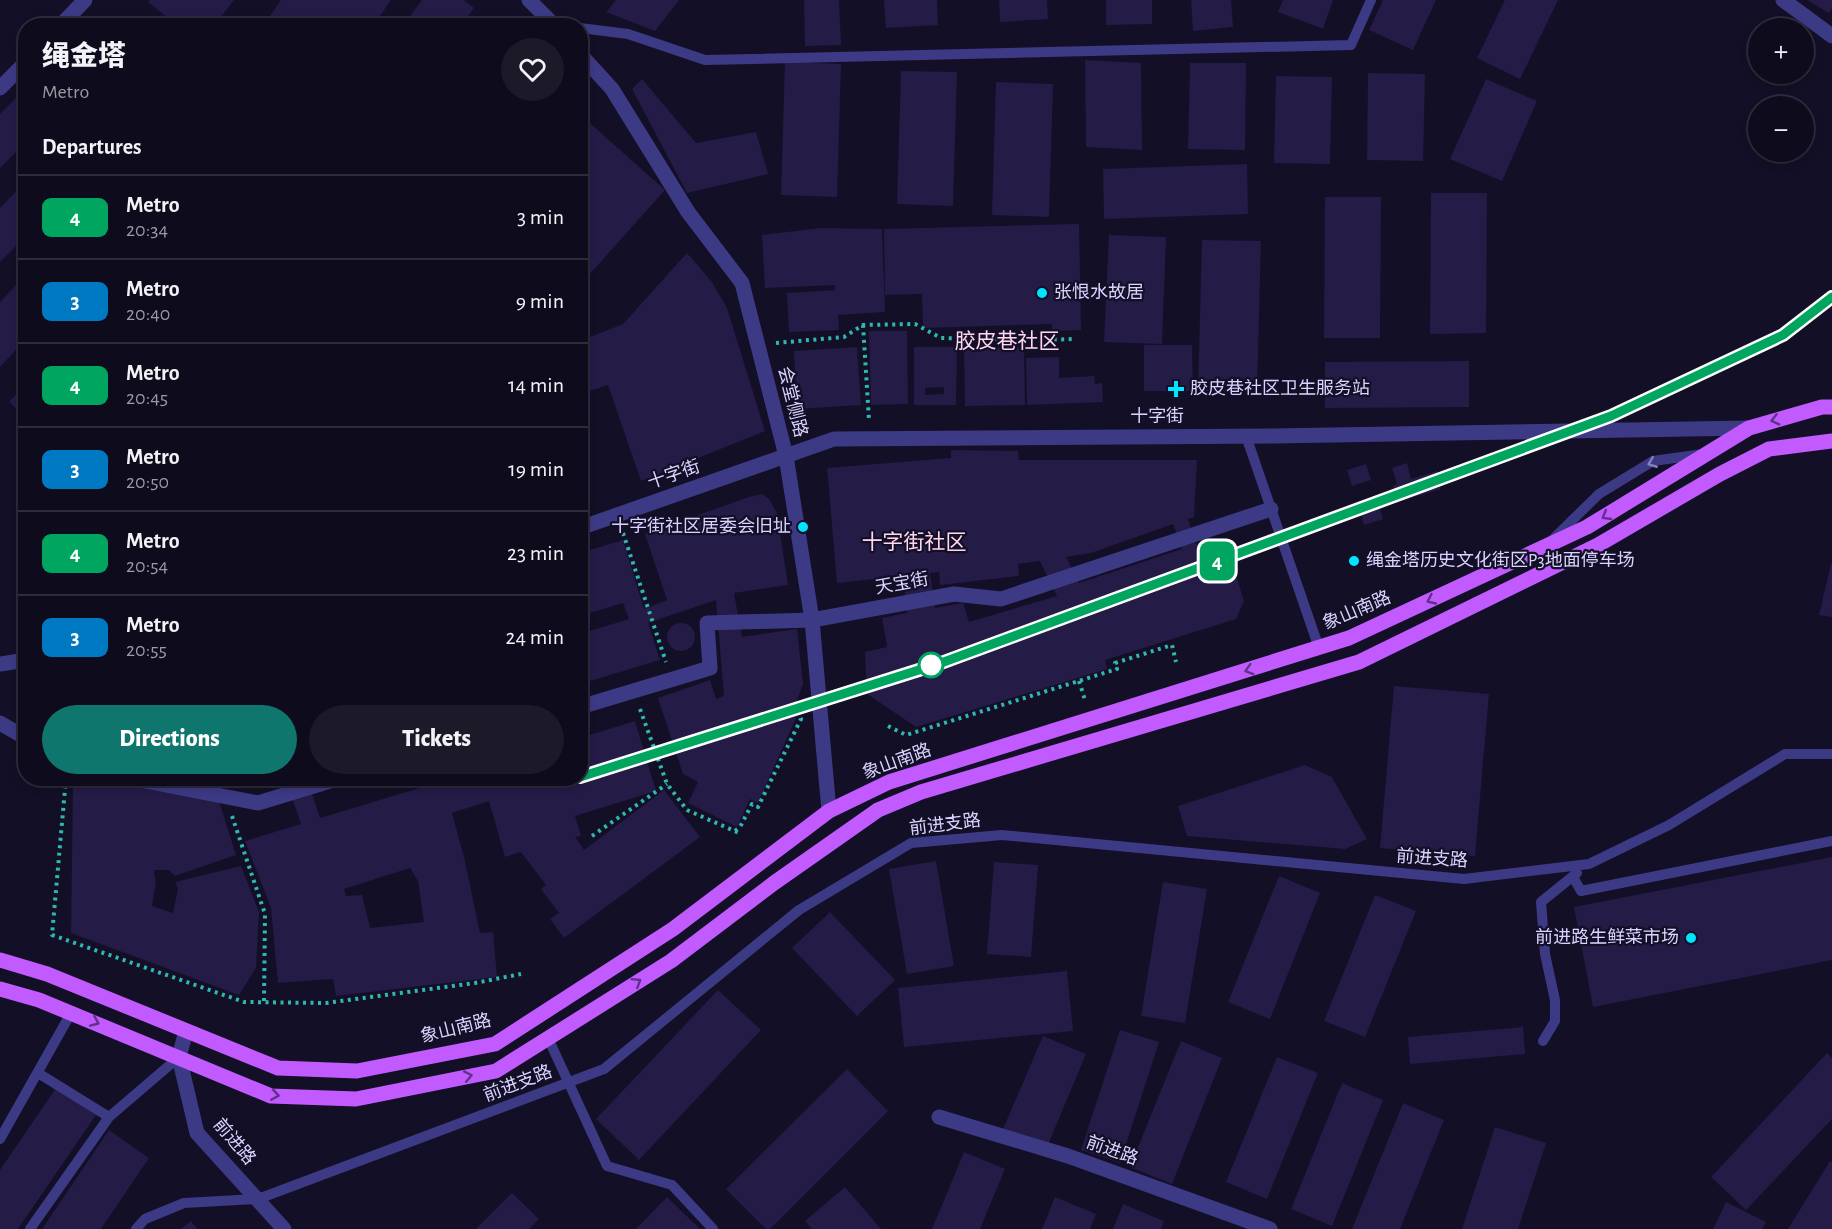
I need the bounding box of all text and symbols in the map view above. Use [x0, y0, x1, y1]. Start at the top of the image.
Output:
map controls [1748, 18, 1814, 162]
button: + [1748, 18, 1814, 84]
button: heart [501, 38, 564, 101]
text: 绳金塔 [42, 43, 126, 71]
text: Metro [42, 82, 89, 102]
button: − [1748, 96, 1814, 162]
text: Departures [42, 136, 142, 158]
text: Metro [126, 194, 180, 216]
text: 3 min [517, 206, 564, 228]
text: 4 [70, 207, 80, 228]
text: 20:34 [126, 220, 168, 240]
text: Metro [126, 278, 180, 300]
place label: 张恨水故居 [1054, 282, 1144, 302]
marker: 张恨水故居 [1035, 286, 1049, 300]
text: 9 min [516, 290, 564, 312]
text: 3 [70, 291, 80, 312]
text: 20:40 [126, 304, 170, 324]
district label: 胶皮巷社区 [955, 330, 1060, 352]
text: Metro [126, 362, 180, 384]
street label: 会堂侧路 [775, 364, 811, 439]
text: 14 min [508, 374, 564, 396]
text: 4 [70, 375, 80, 396]
place label: 胶皮巷社区卫生服务站 [1190, 378, 1370, 398]
marker: 胶皮巷社区卫生服务站 [1167, 380, 1185, 398]
text: 20:45 [126, 388, 168, 408]
street label: 十字街 [1130, 406, 1184, 426]
one-way arrow [1770, 413, 1780, 426]
text: Metro [126, 446, 180, 468]
street label: 十字街 [645, 456, 702, 492]
one-way arrow [1647, 456, 1658, 468]
text: 19 min [508, 458, 564, 480]
text: 3 [70, 459, 80, 480]
text: 20:50 [126, 472, 169, 492]
one-way arrow [1602, 508, 1612, 520]
place label: 十字街社区居委会旧址 [611, 516, 791, 536]
marker: 十字街社区居委会旧址 [796, 520, 810, 534]
text: Metro [126, 530, 180, 552]
district label: 十字街社区 [862, 531, 967, 553]
text: 23 min [507, 542, 564, 564]
line badge: 4 [1198, 542, 1236, 580]
text: 4 [70, 543, 80, 564]
place label: 绳金塔历史文化街区P3地面停车场 [1366, 550, 1635, 570]
text: 4 [1212, 551, 1222, 572]
marker: 绳金塔历史文化街区P3地面停车场 [1347, 554, 1361, 568]
text: 20:54 [126, 556, 168, 576]
street label: 天宝街 [874, 568, 930, 598]
street label: 象山南路 [1320, 587, 1394, 633]
one-way arrow [1426, 593, 1437, 605]
text: Metro [126, 614, 180, 636]
text: 24 min [506, 626, 564, 648]
text: 3 [70, 627, 80, 648]
text: 20:55 [126, 640, 167, 660]
unlabelled marker [918, 652, 944, 678]
one-way arrow [1244, 662, 1255, 675]
button: Directions [42, 705, 297, 774]
button: Tickets [309, 705, 564, 774]
street label: 象山南路 [859, 739, 934, 783]
street label: 前进支路 [908, 810, 982, 838]
street label: 前进支路 [1395, 846, 1469, 870]
place label: 前进路生鲜菜市场 [1535, 927, 1679, 947]
marker: 前进路生鲜菜市场 [1684, 931, 1698, 945]
one-way arrow [630, 979, 641, 990]
street label: 象山南路 [418, 1010, 493, 1046]
one-way arrow [88, 1015, 99, 1027]
street label: 前进支路 [480, 1061, 555, 1105]
one-way arrow [462, 1070, 472, 1083]
one-way arrow [270, 1088, 280, 1100]
street label: 前进路 [210, 1114, 260, 1168]
street label: 前进路 [1084, 1131, 1141, 1169]

